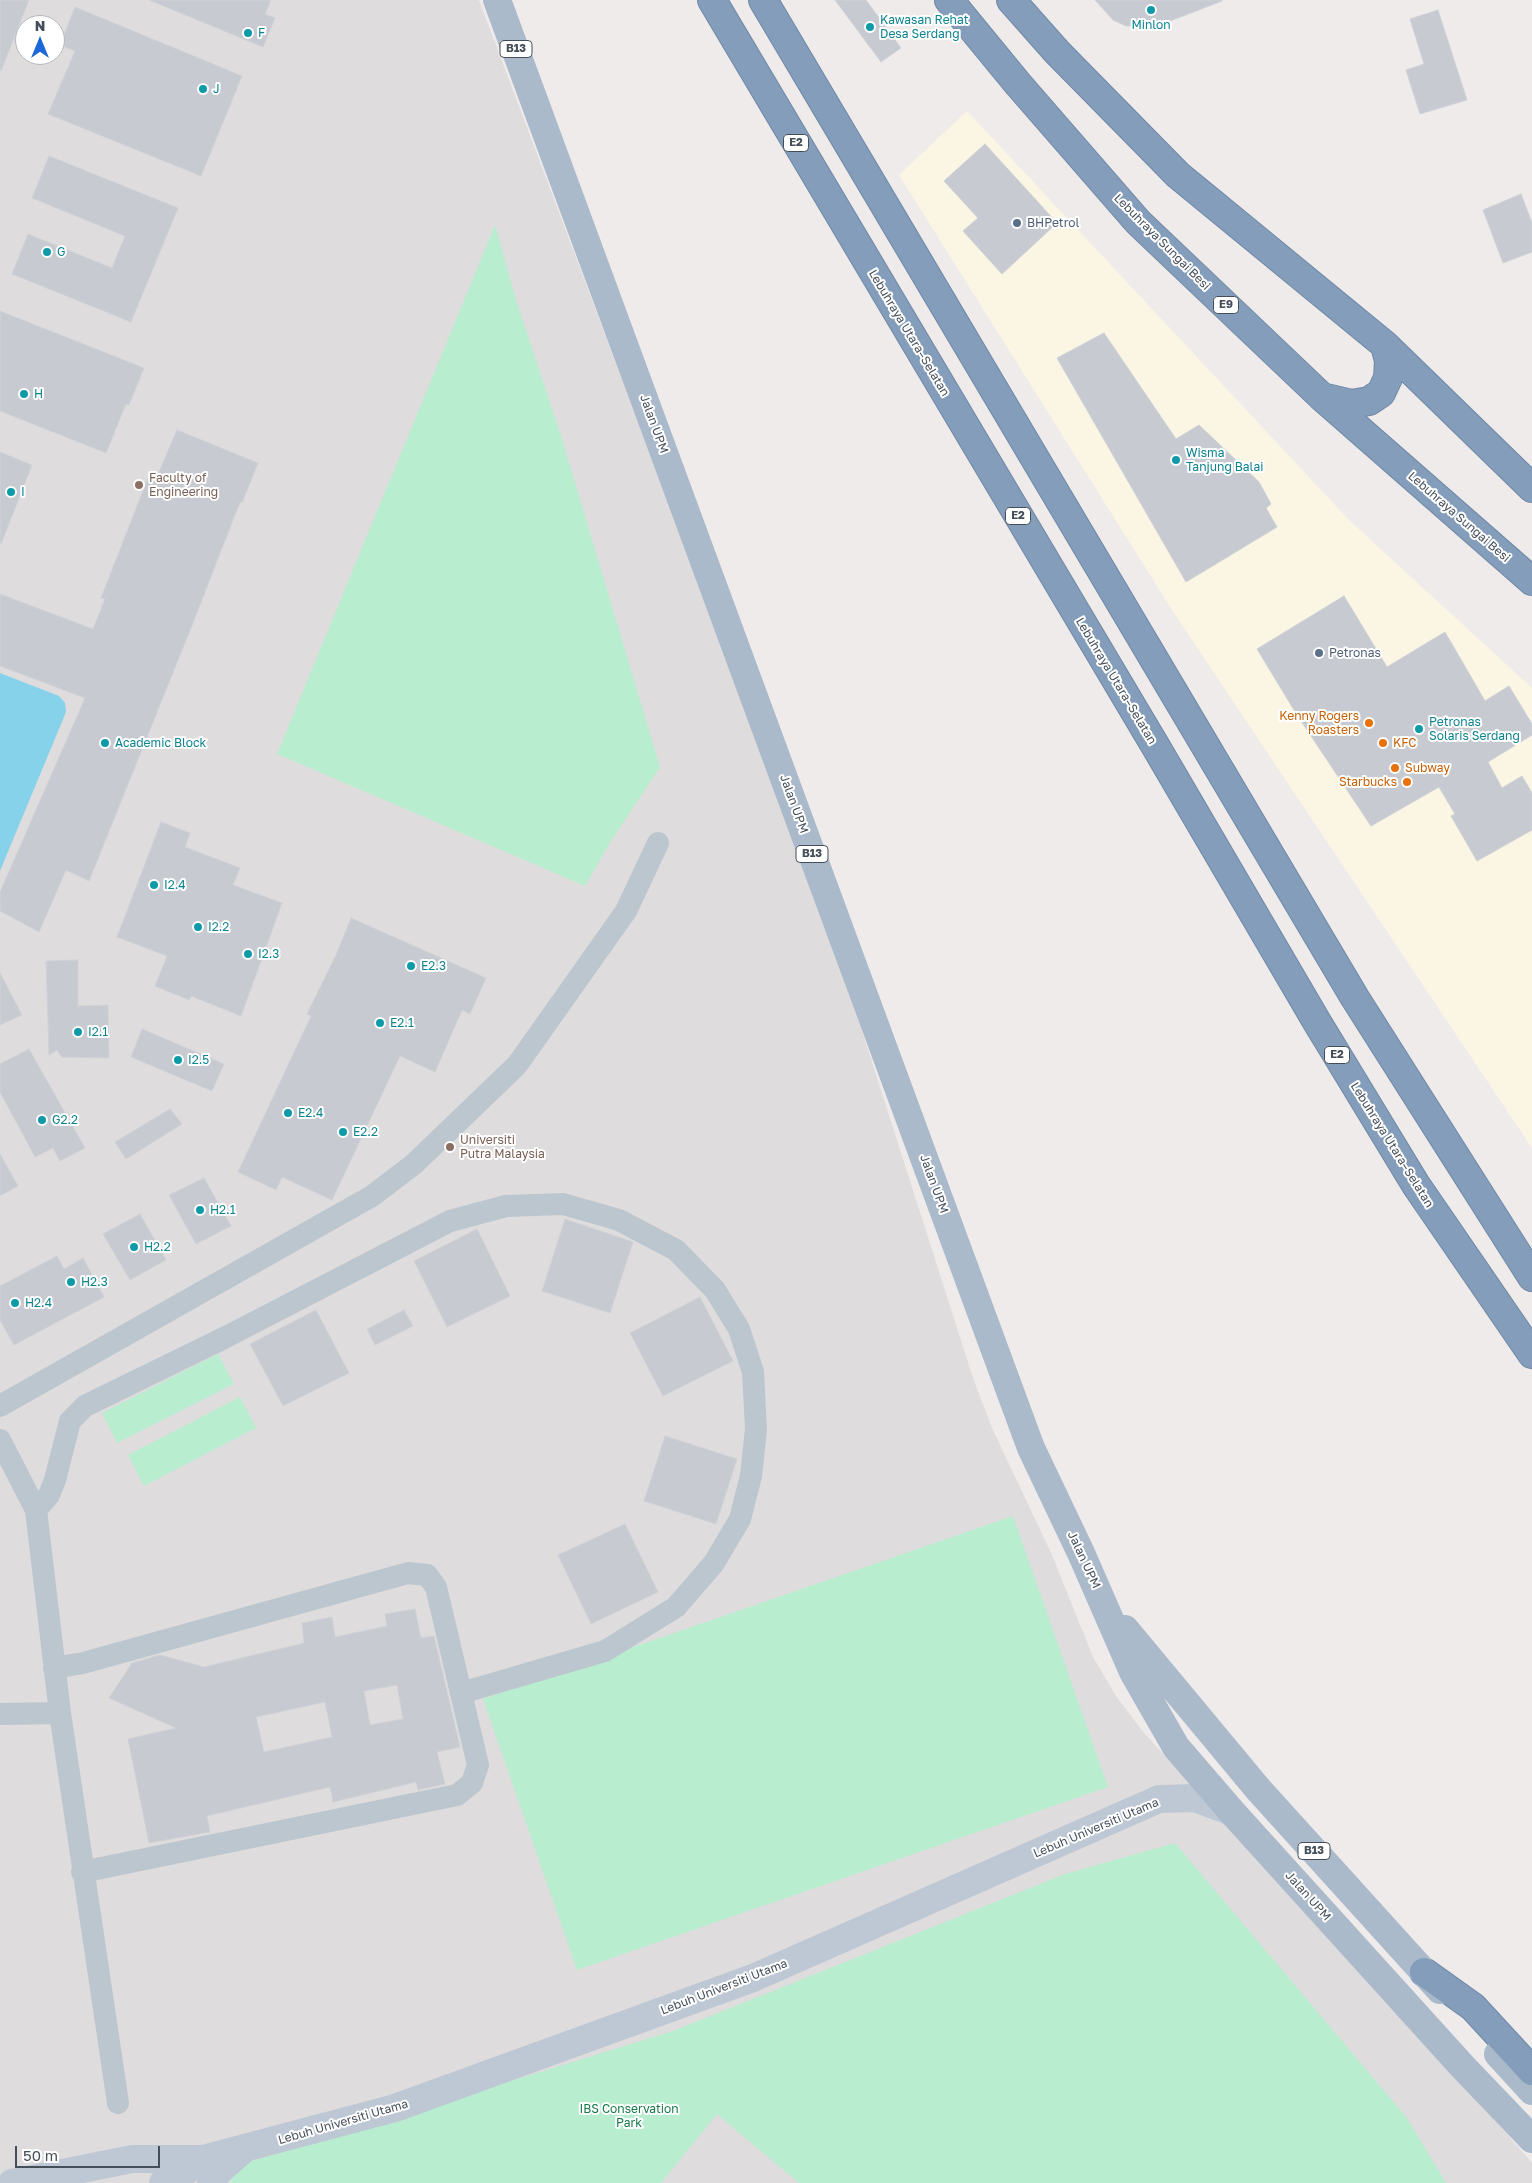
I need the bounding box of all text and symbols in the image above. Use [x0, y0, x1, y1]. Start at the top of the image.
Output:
marker: Minlon [1145, 4, 1157, 16]
place label: Kawasan Rehat Desa Serdang [880, 13, 968, 41]
north arrow [15, 15, 65, 65]
text: N [35, 17, 45, 34]
place label: Minlon [1131, 18, 1171, 32]
marker: Kawasan Rehat Desa Serdang [864, 21, 876, 33]
place label: F [258, 26, 265, 40]
marker: F [242, 27, 254, 39]
road number: B13 [500, 41, 532, 58]
place label: J [213, 82, 220, 96]
marker: J [197, 83, 209, 95]
road number: E2 [784, 134, 808, 152]
street label: Lebuhraya Sungai Besi [1111, 191, 1213, 293]
place label: BHPetrol [1027, 216, 1079, 230]
marker: BHPetrol [1011, 217, 1023, 229]
place label: G [57, 245, 65, 259]
marker: G [41, 246, 53, 258]
street label: Lebuhraya Utara–Selatan [865, 267, 953, 399]
road number: E9 [1214, 296, 1238, 314]
place label: H [34, 387, 43, 401]
marker: H [18, 388, 30, 400]
street label: Jalan UPM [637, 393, 671, 455]
place label: Wisma Tanjung Balai [1186, 446, 1263, 474]
marker: Wisma Tanjung Balai [1170, 454, 1182, 466]
street label: Lebuhraya Sungai Besi [1405, 469, 1513, 565]
place label: Faculty of Engineering [149, 471, 218, 499]
marker: Faculty of Engineering [133, 479, 145, 491]
place label: I [21, 485, 25, 499]
marker: I [5, 486, 17, 498]
road number: E2 [1006, 508, 1030, 524]
street label: Lebuhraya Utara–Selatan [1072, 615, 1160, 747]
place label: Petronas [1329, 646, 1381, 660]
marker: Petronas [1313, 647, 1325, 659]
place label: Kenny Rogers Roasters [1279, 709, 1359, 737]
place label: Petronas Solaris Serdang [1429, 715, 1520, 743]
marker: Kenny Rogers Roasters [1363, 717, 1375, 729]
marker: Petronas Solaris Serdang [1413, 723, 1425, 735]
place label: Academic Block [115, 736, 206, 750]
place label: KFC [1393, 736, 1417, 750]
marker: Academic Block [99, 737, 111, 749]
marker: KFC [1377, 737, 1389, 749]
place label: Subway [1405, 761, 1450, 775]
marker: Subway [1389, 762, 1401, 774]
street label: Jalan UPM [777, 773, 811, 835]
place label: Starbucks [1339, 775, 1397, 789]
marker: Starbucks [1401, 776, 1413, 788]
road number: B13 [796, 846, 828, 862]
place label: I2.4 [164, 878, 186, 892]
marker: I2.4 [148, 879, 160, 891]
place label: I2.2 [208, 920, 229, 934]
marker: I2.2 [192, 921, 204, 933]
place label: I2.3 [258, 947, 279, 961]
marker: I2.3 [242, 948, 254, 960]
place label: E2.3 [421, 959, 446, 973]
marker: E2.3 [405, 960, 417, 972]
place label: E2.1 [390, 1016, 414, 1030]
marker: E2.1 [374, 1017, 386, 1029]
place label: I2.1 [88, 1025, 108, 1039]
marker: I2.1 [72, 1026, 84, 1038]
road number: E2 [1324, 1046, 1350, 1064]
place label: I2.5 [188, 1053, 209, 1067]
marker: I2.5 [172, 1054, 184, 1066]
street label: Lebuhraya Utara–Selatan [1347, 1080, 1437, 1210]
place label: E2.4 [298, 1106, 323, 1120]
marker: E2.4 [282, 1107, 294, 1119]
place label: G2.2 [52, 1113, 78, 1127]
marker: G2.2 [36, 1114, 48, 1126]
place label: E2.2 [353, 1125, 378, 1139]
marker: E2.2 [337, 1126, 349, 1138]
place label: Universiti Putra Malaysia [460, 1133, 545, 1161]
marker: Universiti Putra Malaysia [444, 1141, 456, 1153]
street label: Jalan UPM [917, 1153, 951, 1215]
place label: H2.1 [210, 1203, 235, 1217]
marker: H2.1 [194, 1204, 206, 1216]
place label: H2.2 [144, 1240, 171, 1254]
marker: H2.2 [128, 1241, 140, 1253]
place label: H2.3 [81, 1275, 108, 1289]
marker: H2.3 [65, 1276, 77, 1288]
place label: H2.4 [25, 1296, 52, 1310]
marker: H2.4 [9, 1297, 21, 1309]
street label: Jalan UPM [1065, 1529, 1103, 1591]
street label: Lebuh Universiti Utama [1031, 1795, 1161, 1861]
road number: B13 [1298, 1842, 1330, 1860]
street label: Jalan UPM [1282, 1868, 1334, 1924]
street label: Lebuh Universiti Utama [659, 1956, 789, 2018]
street label: Lebuh Universiti Utama [276, 2097, 410, 2147]
park label: IBS Conservation Park [579, 2102, 679, 2130]
scale bar [18, 2136, 162, 2168]
text: 50 m [23, 2146, 58, 2164]

